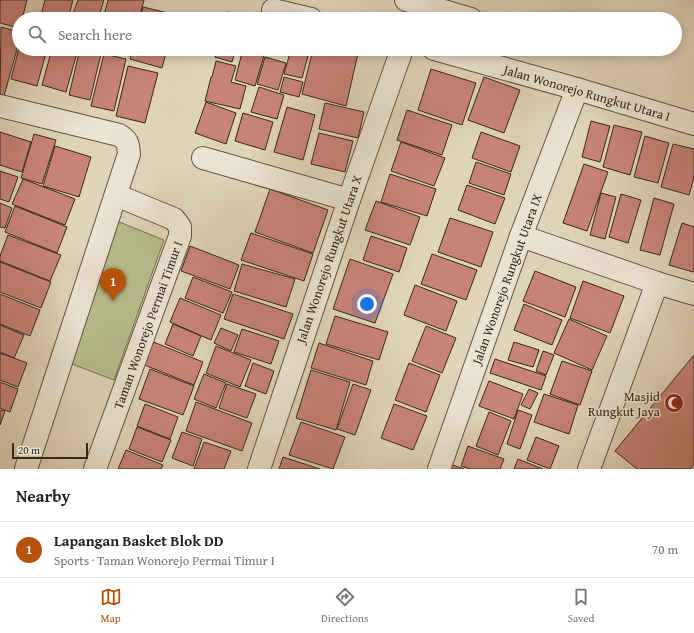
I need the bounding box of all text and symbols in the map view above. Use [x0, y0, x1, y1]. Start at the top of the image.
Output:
search box [12, 12, 682, 56]
icon: search [26, 23, 48, 45]
text: Search here [58, 24, 132, 45]
street label: Jalan Wonorejo Rungkut Utara I [500, 60, 673, 126]
street label: Jalan Wonorejo Rungkut Utara X [291, 172, 367, 347]
street label: Jalan Wonorejo Rungkut Utara IX [467, 191, 547, 369]
street label: Taman Wonorejo Permai Timur I [109, 238, 187, 412]
pin: 1 [100, 268, 126, 301]
your location [357, 294, 377, 314]
place label: Masjid Rungkut Jaya [588, 387, 661, 421]
mosque icon: Masjid Rungkut Jaya [663, 392, 685, 414]
scale bar [12, 441, 88, 460]
text: 20 m [18, 442, 40, 458]
text: Nearby [16, 483, 70, 508]
text: Lapangan Basket Blok DD [54, 530, 224, 551]
text: 1 [26, 540, 32, 559]
text: 70 m [652, 540, 678, 559]
text: Sports · Taman Wonorejo Permai Timur I [54, 551, 275, 570]
tab: Map [100, 586, 122, 626]
tab: Directions [321, 586, 368, 626]
tab: Saved [568, 586, 594, 626]

